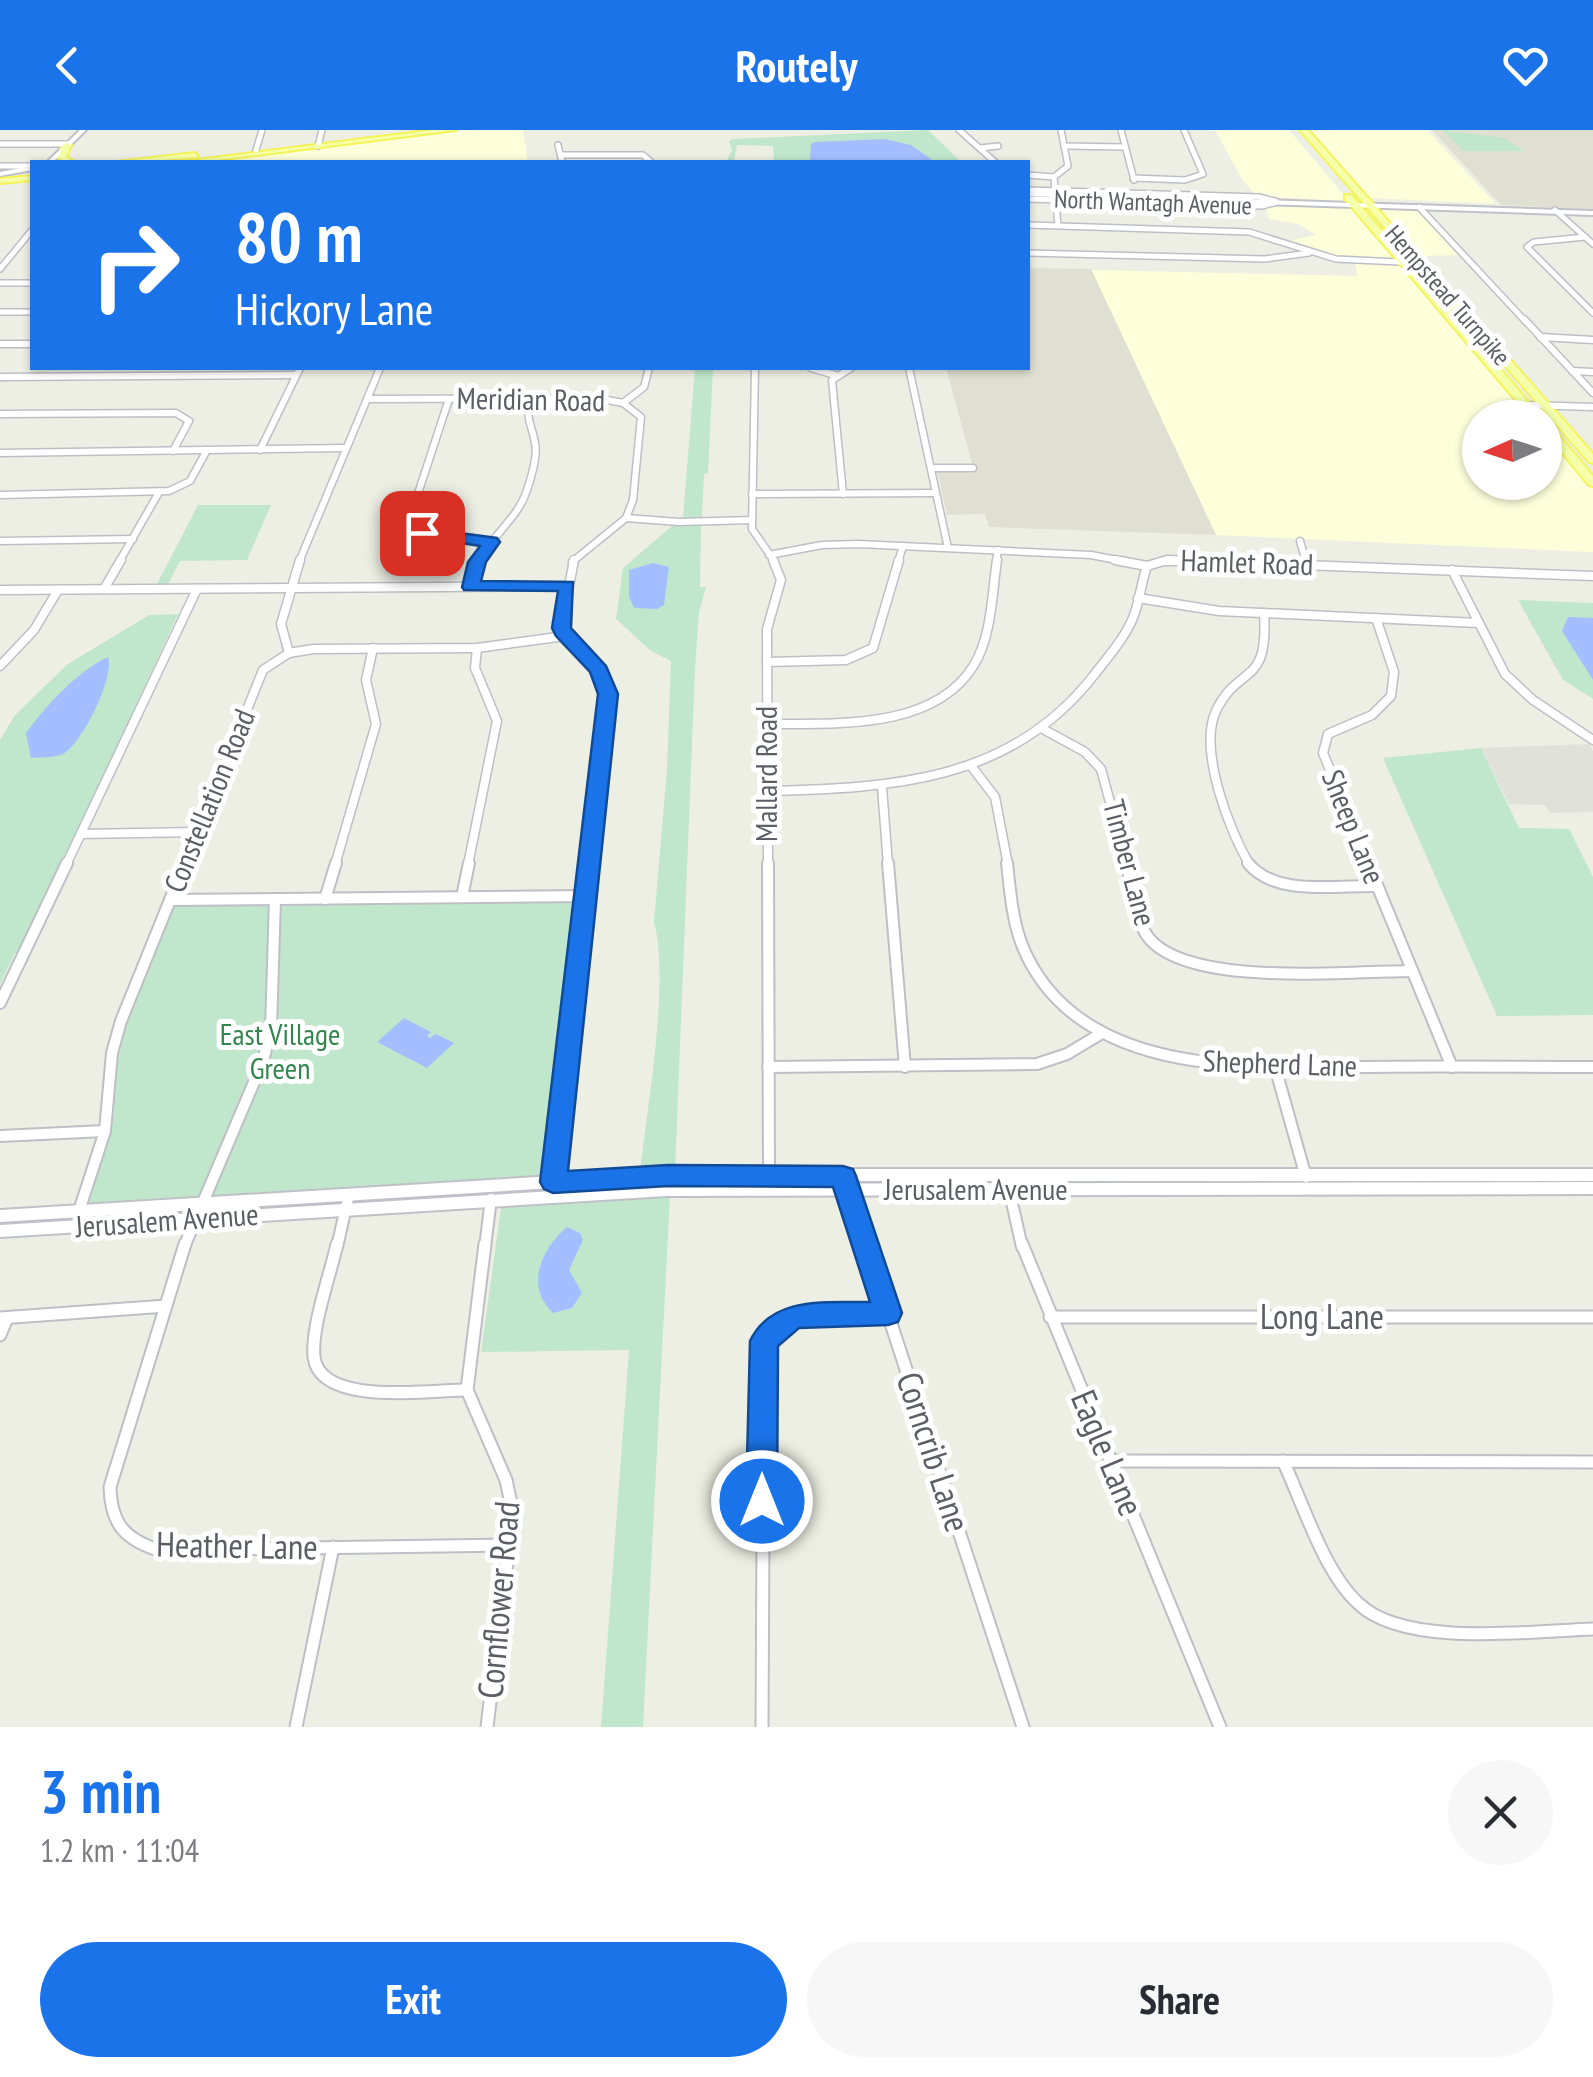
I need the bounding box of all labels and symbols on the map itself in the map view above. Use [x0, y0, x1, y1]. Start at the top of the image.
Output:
street label: North Wantagh Avenue [1054, 183, 1252, 221]
street label: Hempstead Turnpike [1378, 218, 1518, 372]
street label: Meridian Road [456, 378, 606, 419]
north arrow [1462, 400, 1562, 500]
pin [380, 491, 465, 576]
street label: Hamlet Road [1180, 540, 1314, 583]
street label: Constellation Road [154, 703, 263, 898]
street label: Mallard Road [746, 706, 785, 842]
street label: Sheep Lane [1314, 764, 1395, 889]
street label: Timber Lane [1095, 795, 1166, 930]
park label: East Village Green [220, 1014, 340, 1087]
street label: Shepherd Lane [1202, 1040, 1358, 1085]
street label: Jerusalem Avenue [883, 1169, 1068, 1208]
street label: Jerusalem Avenue [73, 1194, 260, 1245]
street label: Long Lane [1260, 1293, 1384, 1339]
street label: Corncrib Lane [887, 1366, 981, 1537]
street label: Eagle Lane [1061, 1383, 1155, 1522]
position arrow [710, 1449, 814, 1553]
street label: Cornflower Road [466, 1499, 530, 1700]
street label: Heather Lane [156, 1521, 318, 1569]

